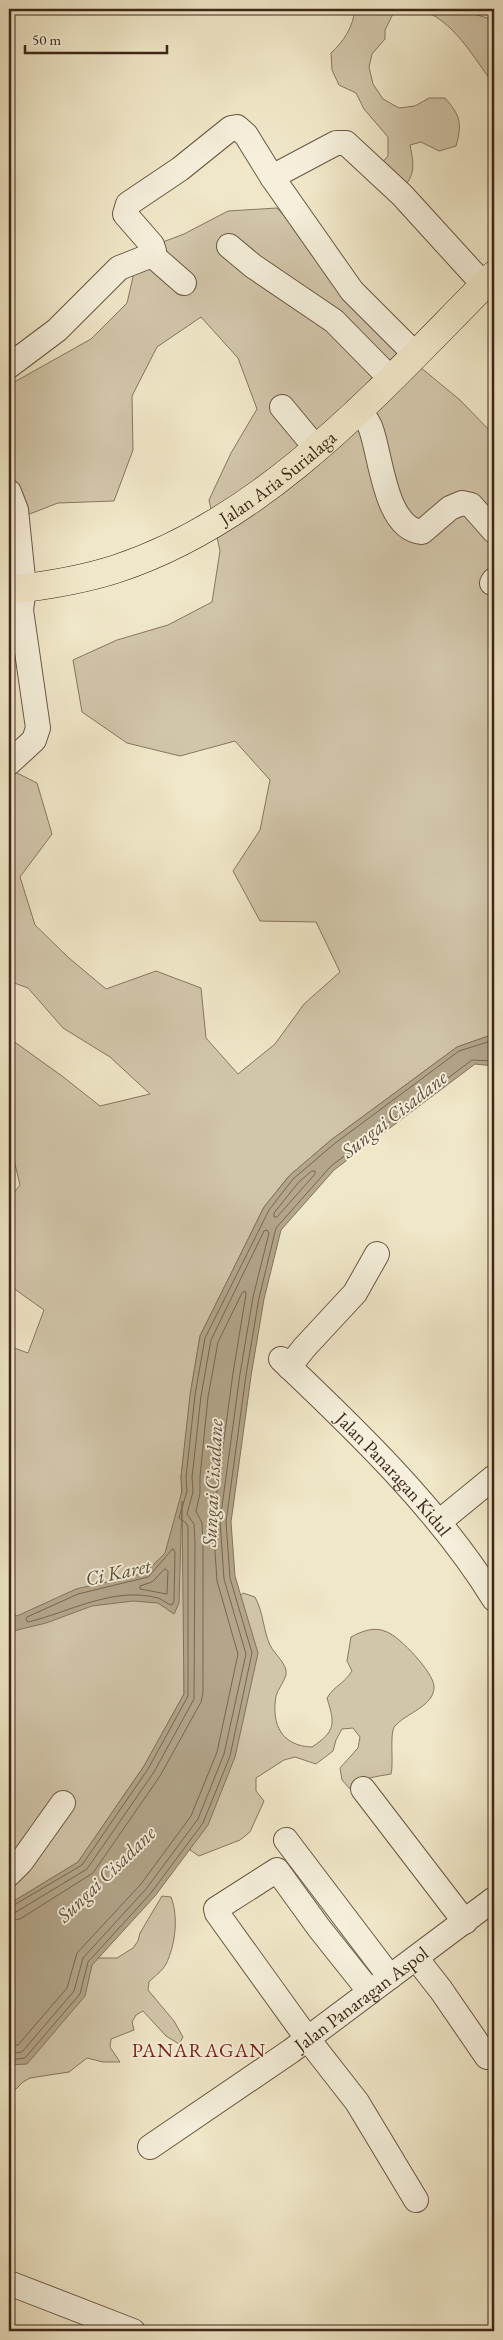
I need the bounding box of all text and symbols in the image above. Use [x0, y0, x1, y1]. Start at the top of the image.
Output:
scale bar [25, 22, 168, 54]
text: 50 m [32, 30, 61, 49]
street label: Jalan Aria Surialaga [213, 425, 342, 532]
water label: Sungai Cisadane [335, 1064, 453, 1164]
street label: Jalan Panaragan Kidul [329, 1405, 457, 1542]
water label: Sungai Cisadane [196, 1418, 228, 1549]
water label: Ci Karet [83, 1552, 154, 1592]
water label: Sungai Cisadane [50, 1820, 161, 1928]
street label: Jalan Panaragan Aspol [288, 1940, 434, 2059]
district label: PANARAGAN [132, 2037, 266, 2063]

